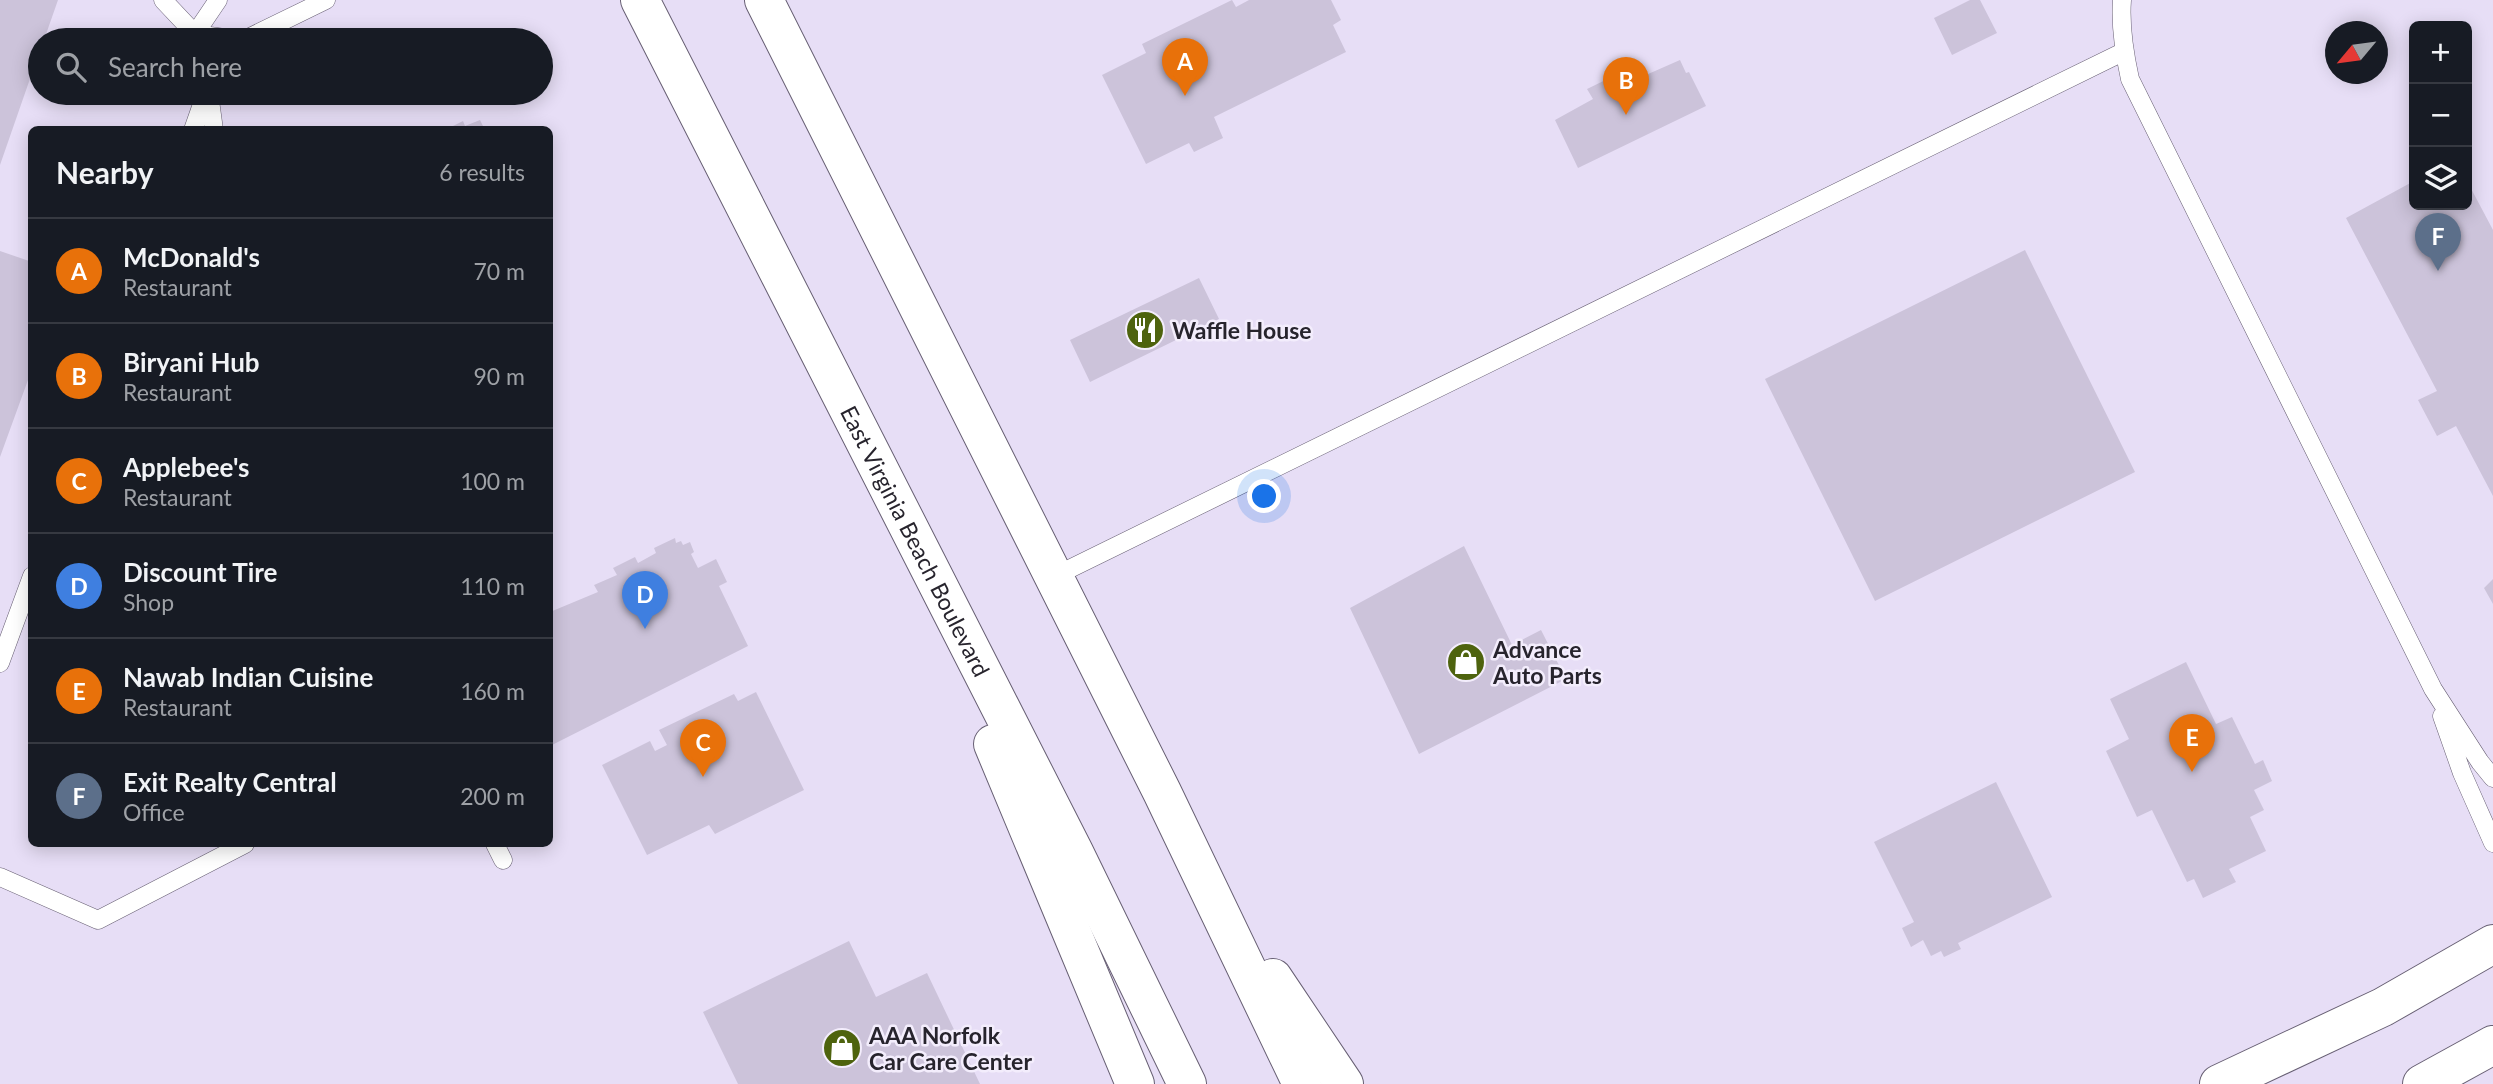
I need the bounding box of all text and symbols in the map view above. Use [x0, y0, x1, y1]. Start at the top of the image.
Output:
north arrow [2325, 21, 2388, 84]
map controls [2409, 21, 2472, 210]
button: + [2409, 21, 2472, 84]
search box [28, 28, 553, 105]
pin: A [1162, 38, 1208, 96]
icon: search [52, 48, 90, 86]
text: Search here [108, 51, 242, 83]
pin: B [1603, 57, 1649, 115]
button: − [2409, 84, 2472, 147]
button: layers [2409, 147, 2472, 210]
text: Nearby [56, 154, 154, 190]
text: 6 results [439, 158, 525, 186]
pin: F [2415, 213, 2461, 271]
text: McDonald's [123, 241, 260, 273]
text: A [71, 257, 87, 285]
text: 70 m [474, 257, 525, 285]
text: Restaurant [123, 273, 232, 301]
restaurant icon: Waffle House [1124, 309, 1166, 351]
place label: Waffle House [1172, 316, 1312, 344]
text: Biryani Hub [123, 346, 260, 378]
text: B [71, 362, 87, 390]
text: 90 m [474, 362, 525, 390]
text: Restaurant [123, 378, 232, 406]
street label: East Virginia Beach Boulevard [835, 401, 996, 681]
text: Applebee's [123, 451, 250, 483]
text: C [71, 467, 87, 495]
text: 100 m [460, 467, 525, 495]
your location [1247, 479, 1281, 513]
text: Restaurant [123, 483, 232, 511]
text: Discount Tire [123, 556, 277, 588]
pin: D [622, 571, 668, 629]
text: D [70, 572, 88, 600]
text: 110 m [460, 572, 525, 600]
text: Shop [123, 588, 174, 616]
place label: Advance Auto Parts [1492, 635, 1602, 689]
shop icon: Advance Auto Parts [1445, 641, 1487, 683]
text: Nawab Indian Cuisine [123, 661, 373, 693]
text: E [72, 677, 86, 705]
text: 160 m [460, 677, 525, 705]
text: Restaurant [123, 693, 232, 721]
pin: E [2169, 714, 2215, 772]
pin: C [680, 719, 726, 777]
text: Exit Realty Central [123, 766, 337, 798]
text: F [72, 782, 86, 810]
text: 200 m [460, 782, 525, 810]
text: Office [123, 798, 185, 826]
place label: AAA Norfolk Car Care Center [868, 1021, 1032, 1075]
shop icon: AAA Norfolk Car Care Center [821, 1027, 863, 1069]

